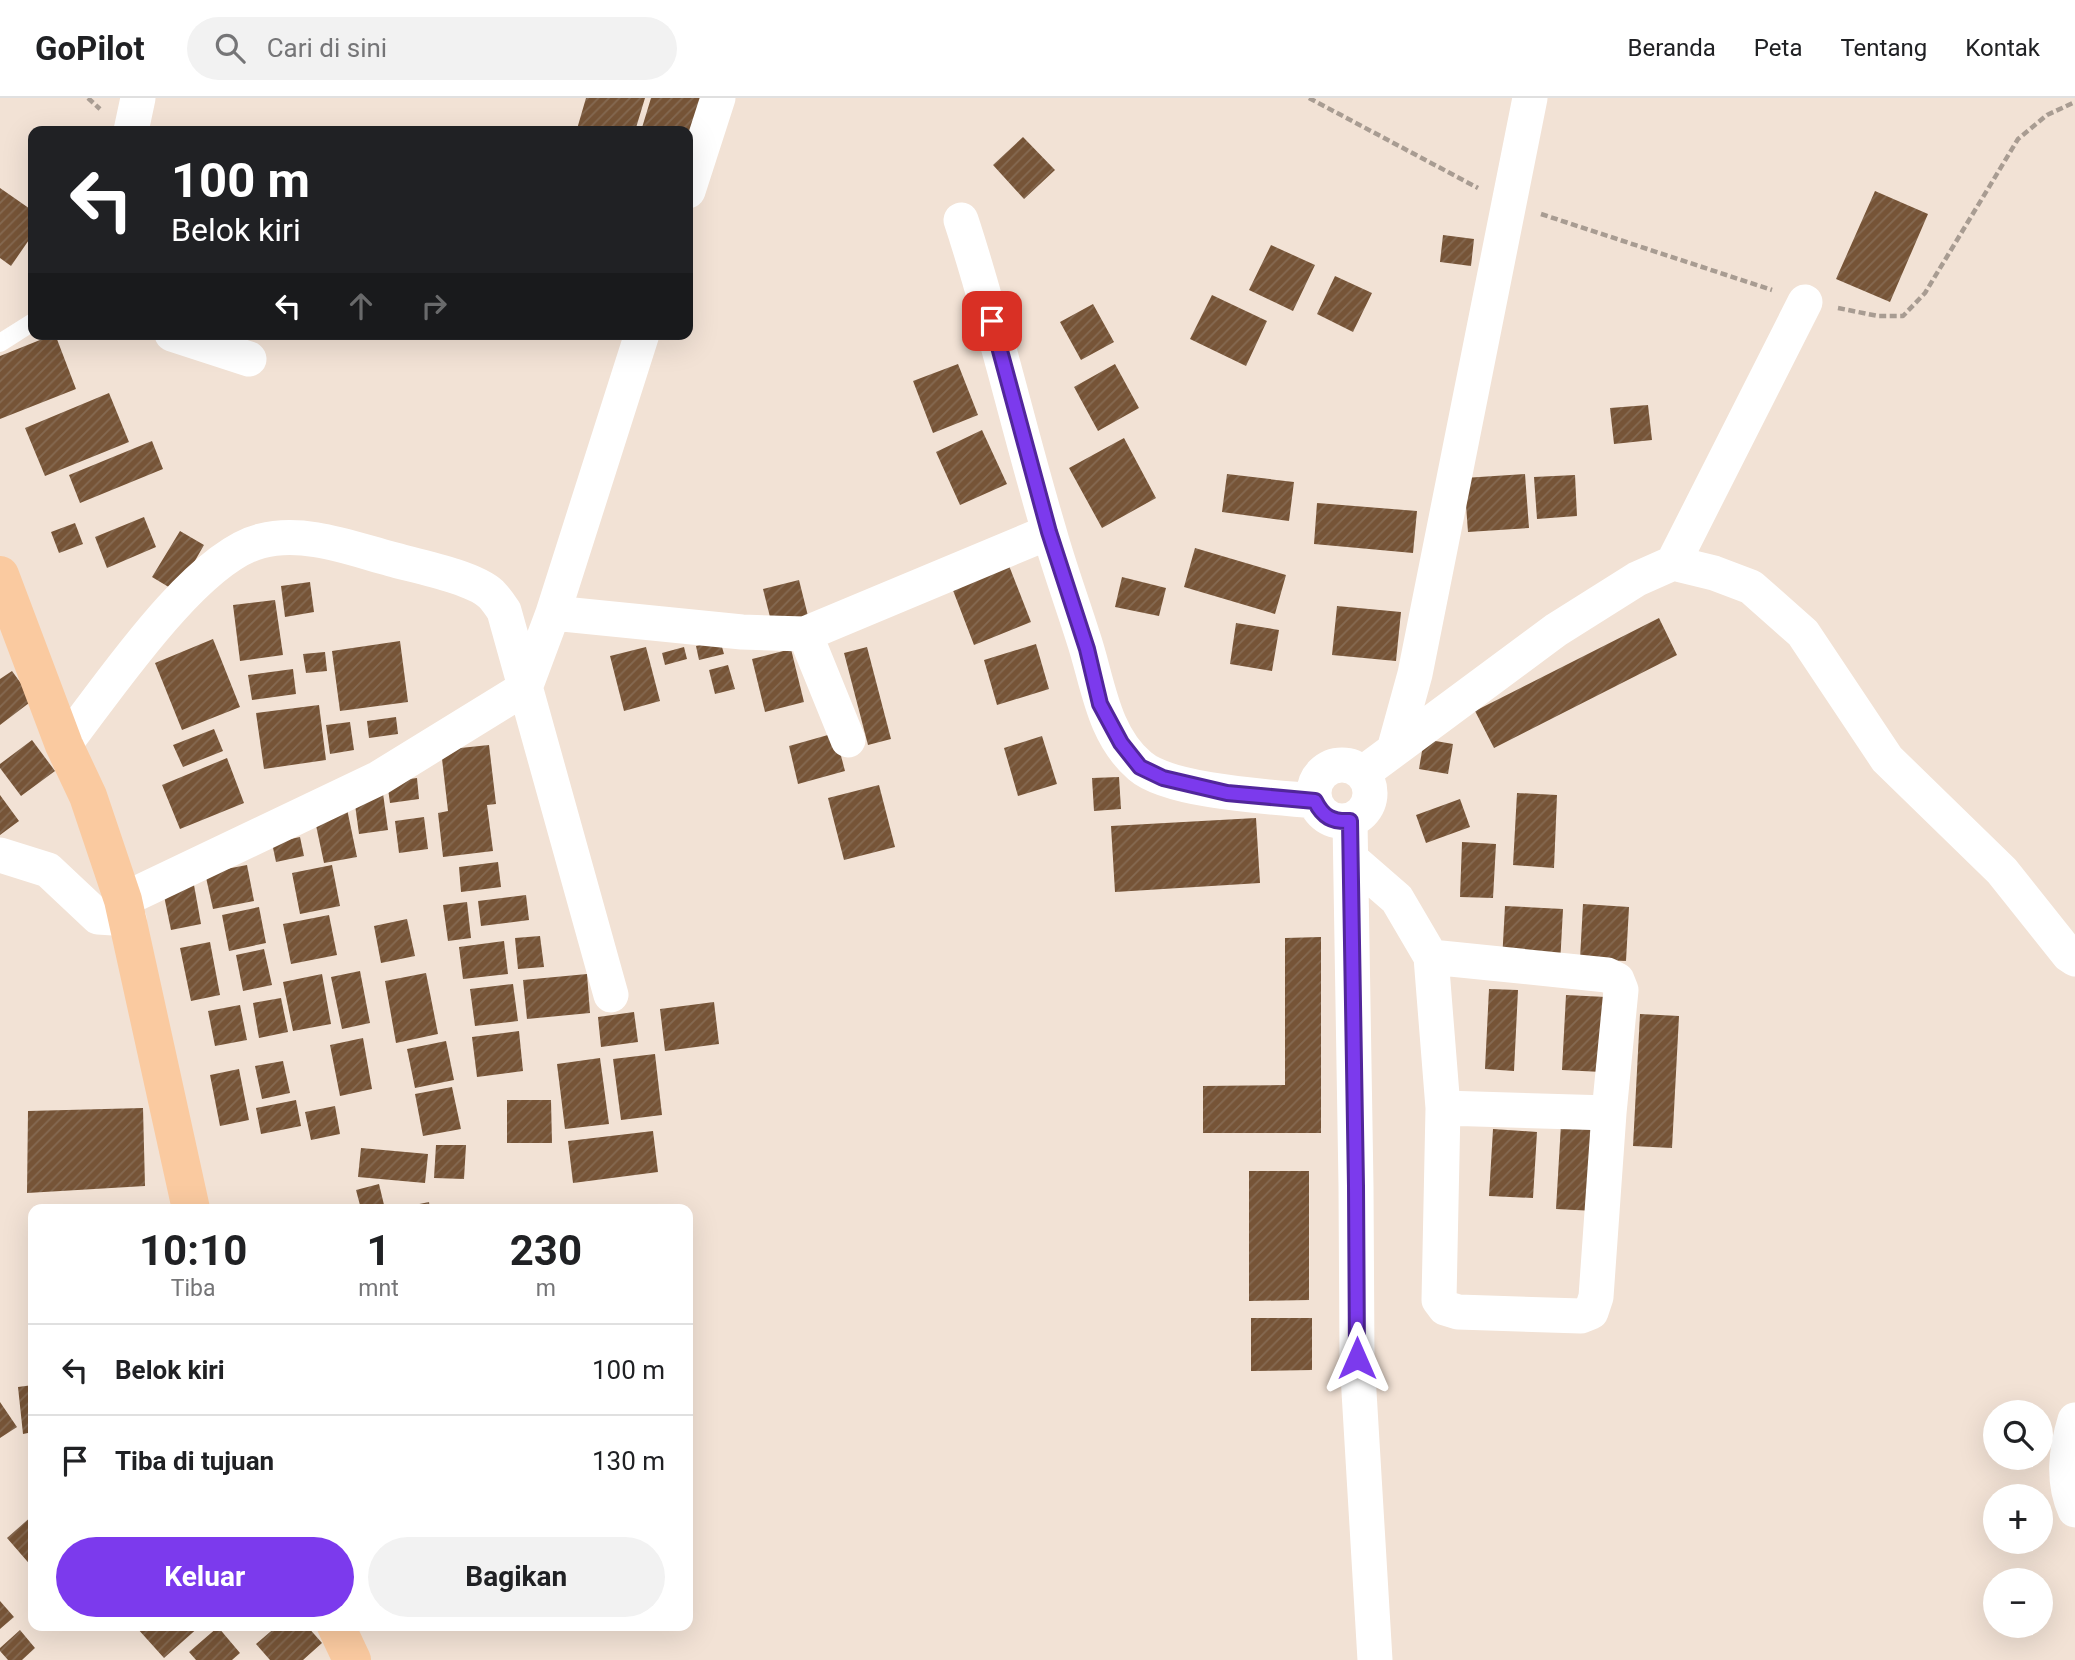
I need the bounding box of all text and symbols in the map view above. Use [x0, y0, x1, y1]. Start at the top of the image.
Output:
search box [187, 17, 677, 80]
text: GoPilot [35, 29, 145, 68]
icon: search [211, 29, 249, 67]
text: Cari di sini [267, 33, 387, 63]
text: Beranda [1628, 34, 1716, 62]
text: Peta [1754, 34, 1802, 62]
text: Tentang [1840, 34, 1927, 62]
text: Kontak [1965, 34, 2040, 62]
text: 100 m [171, 152, 310, 209]
icon: left [56, 154, 147, 245]
text: Belok kiri [171, 211, 301, 249]
icon: left [269, 287, 307, 325]
icon: ahead [342, 287, 380, 325]
icon: right [415, 287, 453, 325]
pin [962, 291, 1022, 351]
icon: arrive [973, 302, 1011, 340]
text: 10:10 [139, 1226, 247, 1275]
text: 1 [366, 1226, 391, 1275]
text: 230 [510, 1226, 582, 1275]
text: Tiba [171, 1275, 216, 1302]
text: mnt [358, 1275, 399, 1302]
text: m [536, 1275, 556, 1302]
position arrow [1320, 1321, 1394, 1395]
icon: left [56, 1351, 94, 1389]
text: Belok kiri [115, 1355, 225, 1385]
text: 100 m [592, 1355, 665, 1385]
map controls [1983, 1400, 2053, 1638]
button: search [1983, 1400, 2053, 1470]
icon: arrive [56, 1442, 94, 1480]
text: Tiba di tujuan [115, 1446, 274, 1476]
text: 130 m [592, 1446, 665, 1476]
button: + [1983, 1484, 2053, 1554]
button: Keluar [56, 1537, 354, 1617]
button: Bagikan [368, 1537, 665, 1617]
button: − [1983, 1568, 2053, 1638]

